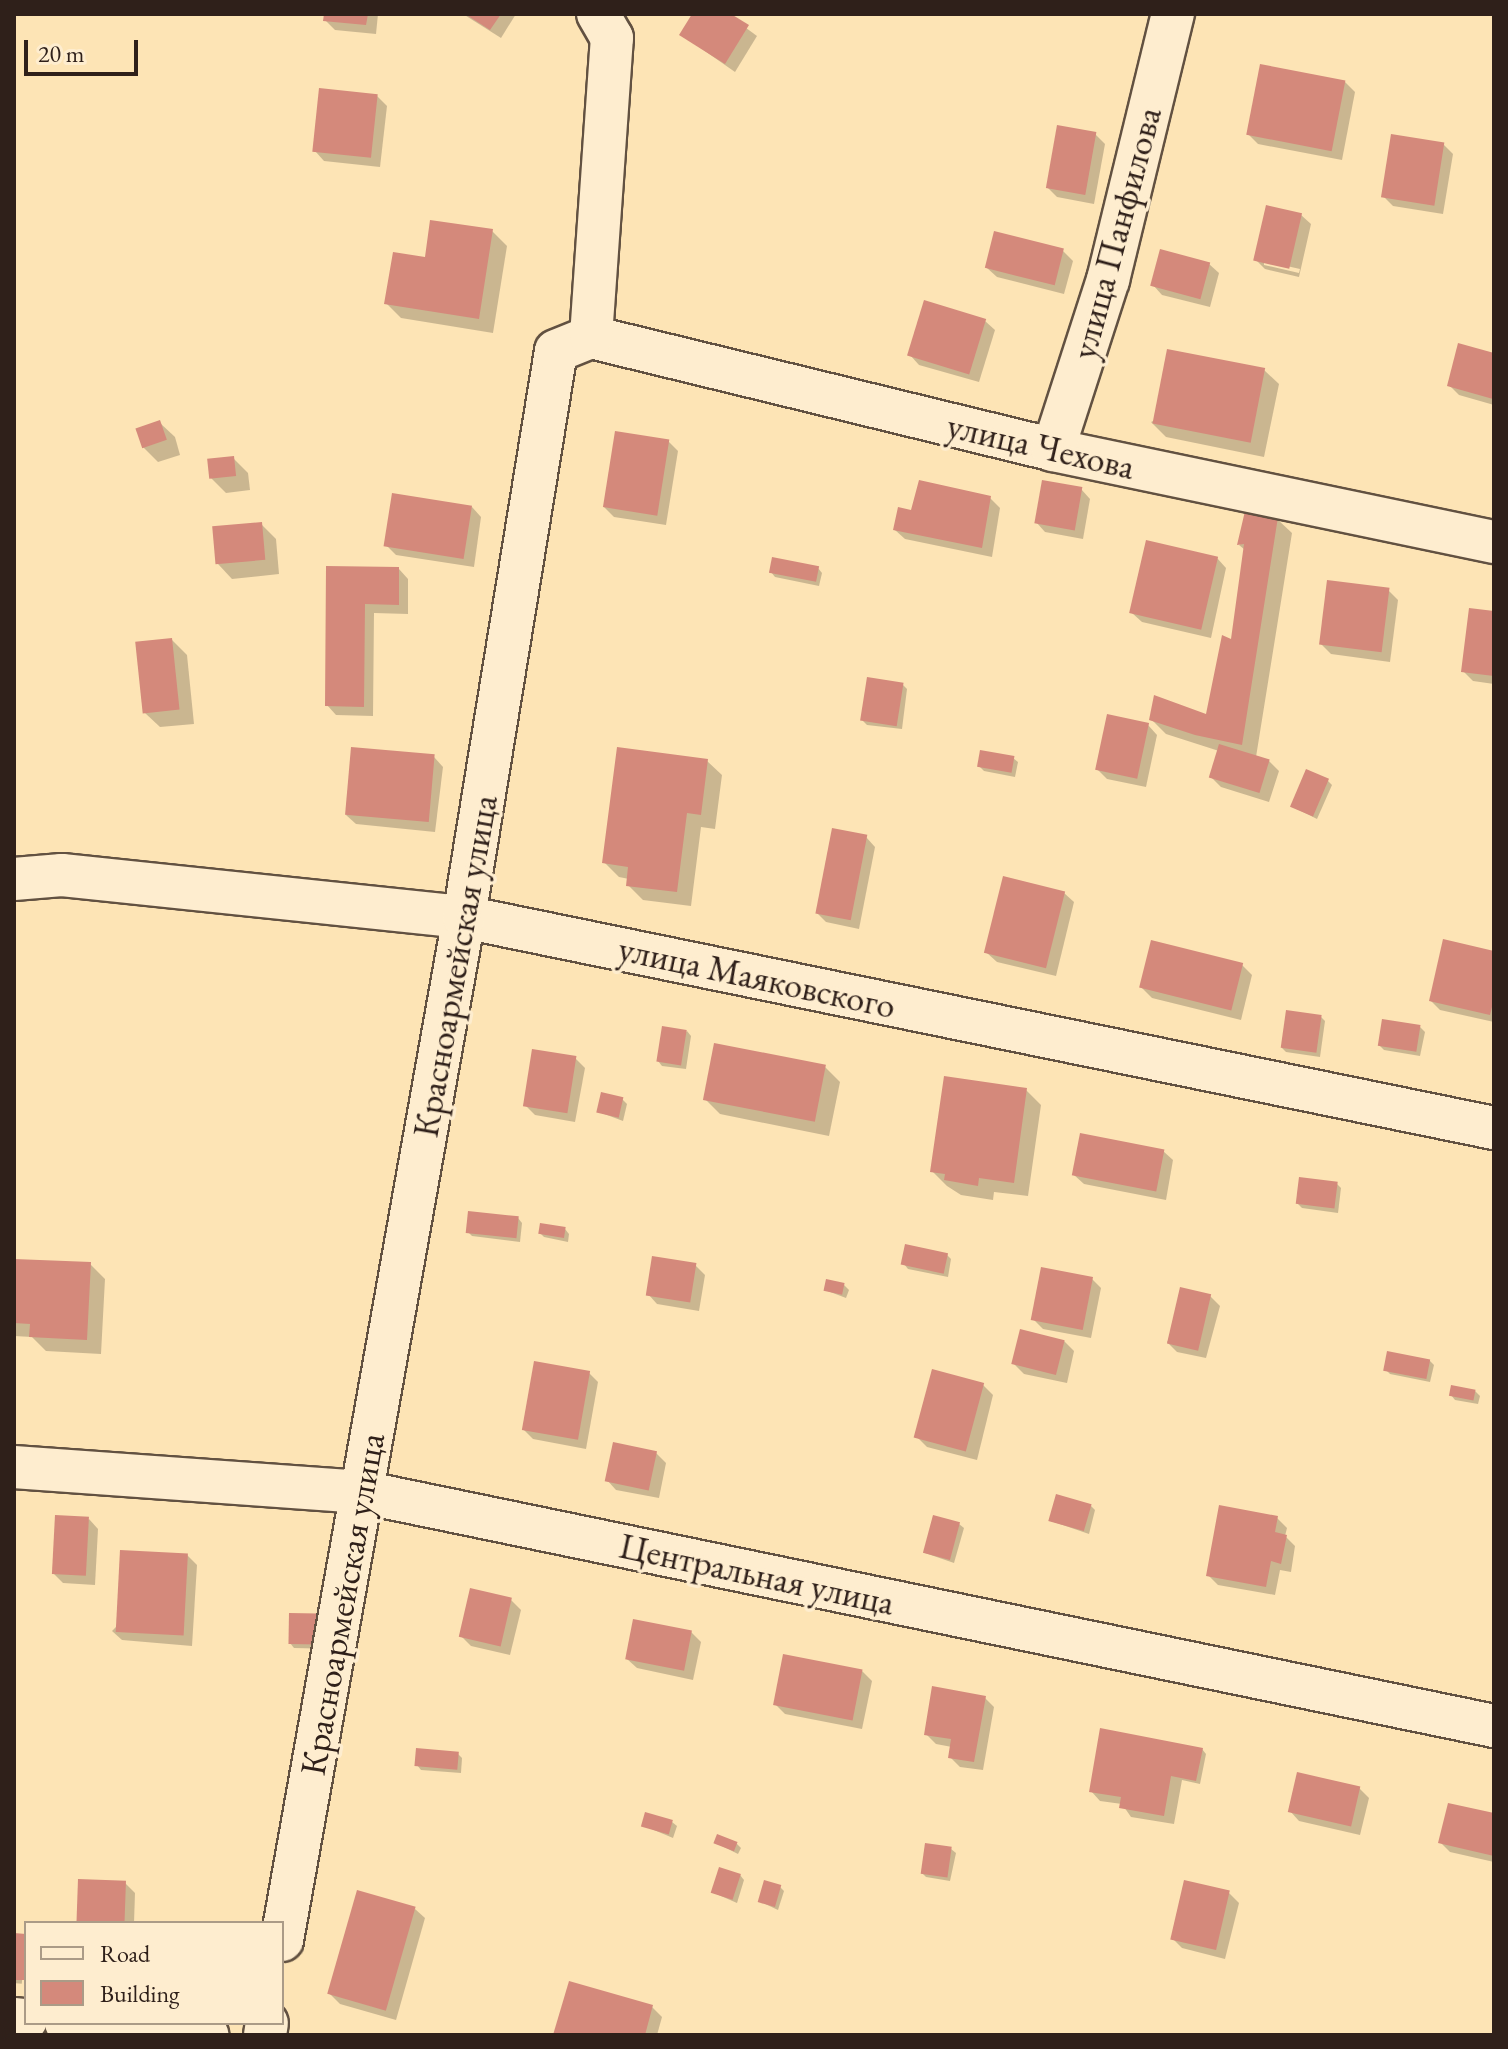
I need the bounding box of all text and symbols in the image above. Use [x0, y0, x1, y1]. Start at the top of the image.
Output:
scale bar [28, 24, 142, 74]
text: 20 m [38, 38, 85, 69]
street label: улица Панфилова [1062, 102, 1170, 364]
street label: улица Чехова [943, 403, 1139, 489]
street label: Красноармейская улица [404, 791, 506, 1141]
street label: улица Маяковского [615, 927, 899, 1027]
street label: Красноармейская улица [291, 1429, 393, 1779]
street label: Центральная улица [616, 1524, 898, 1624]
legend [24, 1921, 284, 2025]
text: Road [100, 1938, 150, 1969]
text: Building [100, 1978, 180, 2009]

